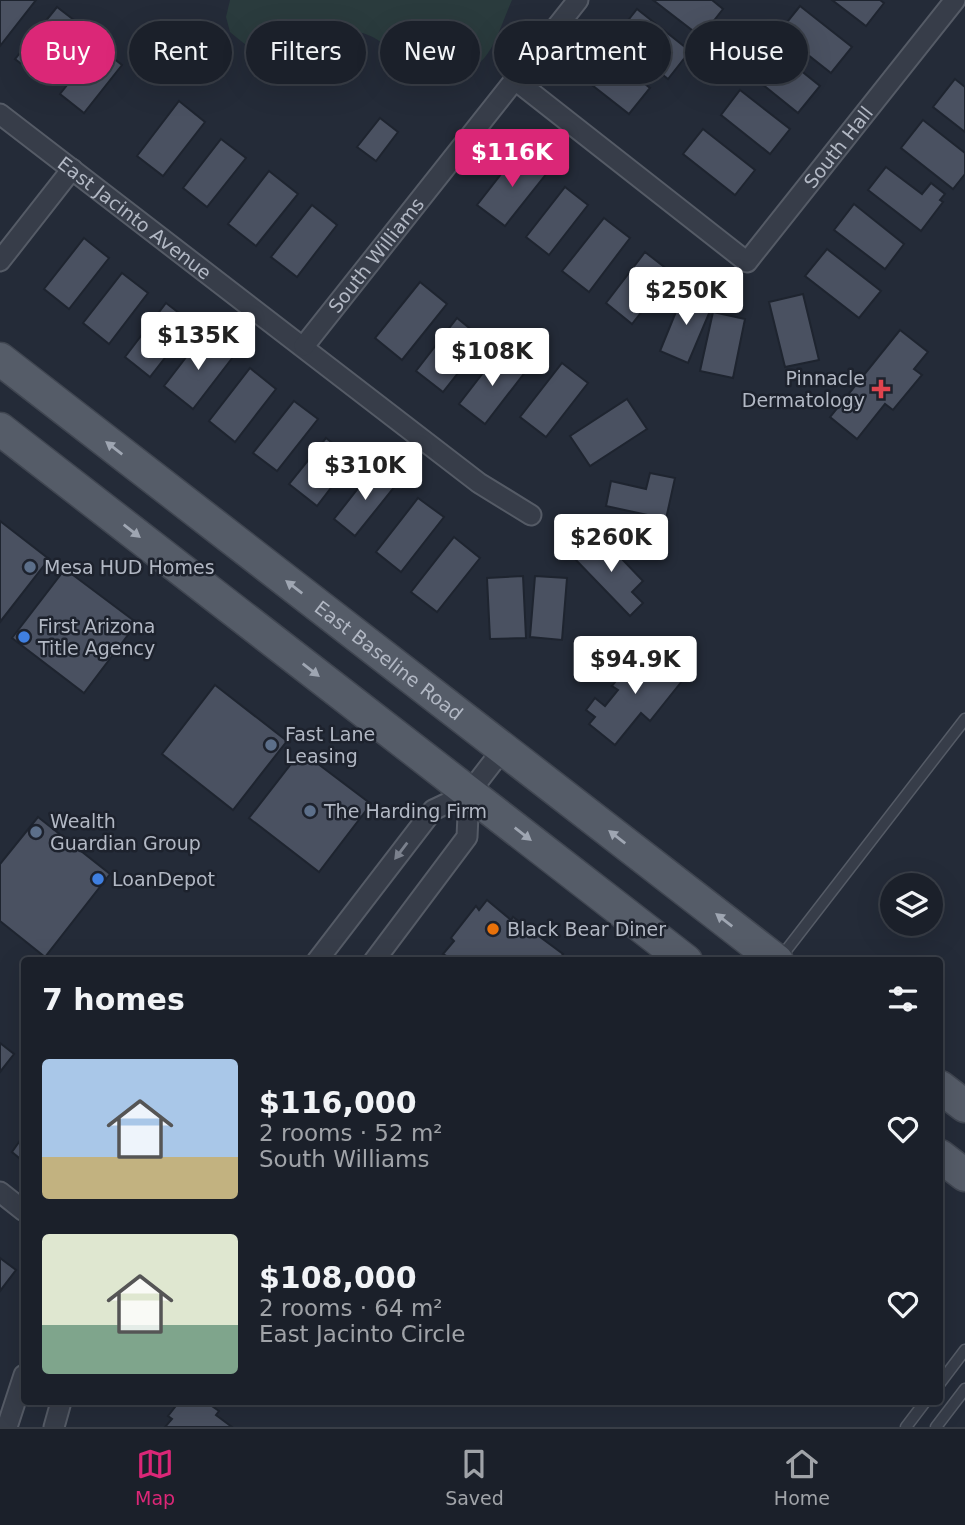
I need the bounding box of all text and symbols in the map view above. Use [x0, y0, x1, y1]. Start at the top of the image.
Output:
chip: Buy [21, 21, 115, 84]
chip: Rent [129, 21, 232, 84]
chip: Filters [246, 21, 366, 84]
chip: New [380, 21, 480, 84]
chip: Apartment [494, 21, 671, 84]
chip: House [685, 21, 808, 84]
street label: South Hall [799, 102, 877, 192]
pin: $116K [463, 130, 561, 189]
text: $116K [471, 139, 553, 165]
street label: East Jacinto Avenue [54, 152, 216, 284]
street label: South Williams [324, 193, 428, 317]
pin: $250K [637, 268, 735, 327]
text: $250K [645, 277, 727, 303]
pin: $135K [149, 312, 247, 372]
text: $135K [157, 322, 239, 348]
pin: $108K [443, 328, 541, 388]
text: $108K [451, 338, 533, 364]
place label: Pinnacle Dermatology [742, 367, 865, 411]
marker: Pinnacle Dermatology [871, 379, 891, 399]
one-way arrow [106, 440, 124, 455]
pin: $310K [316, 442, 414, 502]
text: $310K [324, 452, 406, 478]
pin: $260K [562, 514, 660, 574]
one-way arrow [122, 523, 140, 538]
text: $260K [570, 524, 652, 550]
place label: Mesa HUD Homes [44, 556, 215, 578]
marker: Mesa HUD Homes [22, 559, 38, 575]
one-way arrow [285, 581, 303, 595]
street label: East Baseline Road [310, 596, 467, 725]
place label: First Arizona Title Agency [37, 615, 155, 659]
marker: First Arizona Title Agency [16, 629, 32, 645]
pin: $94.9K [578, 636, 692, 696]
text: $94.9K [590, 646, 680, 672]
one-way arrow [302, 663, 320, 678]
place label: Fast Lane Leasing [285, 723, 375, 767]
marker: Fast Lane Leasing [263, 737, 279, 753]
place label: The Harding Firm [323, 800, 487, 822]
marker: The Harding Firm [302, 803, 318, 819]
place label: Wealth Guardian Group [50, 810, 201, 854]
marker: Wealth Guardian Group [28, 824, 44, 840]
one-way arrow [514, 827, 532, 842]
one-way arrow [608, 831, 626, 845]
one-way arrow [394, 842, 408, 860]
place label: LoanDepot [112, 868, 215, 890]
marker: LoanDepot [90, 871, 106, 887]
map controls [880, 873, 943, 936]
button: layers [880, 873, 943, 936]
one-way arrow [715, 913, 733, 927]
place label: Black Bear Diner [507, 918, 666, 940]
marker: Black Bear Diner [485, 921, 501, 937]
icon: filters [884, 980, 922, 1018]
text: 7 homes [42, 982, 185, 1017]
text: $116,000 [259, 1085, 417, 1120]
icon: home [98, 1087, 182, 1171]
icon: heart [884, 1110, 922, 1148]
text: 2 rooms · 52 m² [259, 1120, 443, 1146]
text: South Williams [259, 1146, 429, 1172]
text: $108,000 [259, 1260, 417, 1295]
icon: home [98, 1262, 182, 1346]
icon: heart [884, 1285, 922, 1323]
text: 2 rooms · 64 m² [259, 1295, 443, 1321]
text: East Jacinto Circle [259, 1321, 465, 1347]
tab: Map [135, 1445, 175, 1509]
tab: Saved [445, 1445, 504, 1509]
tab: Home [774, 1445, 830, 1509]

